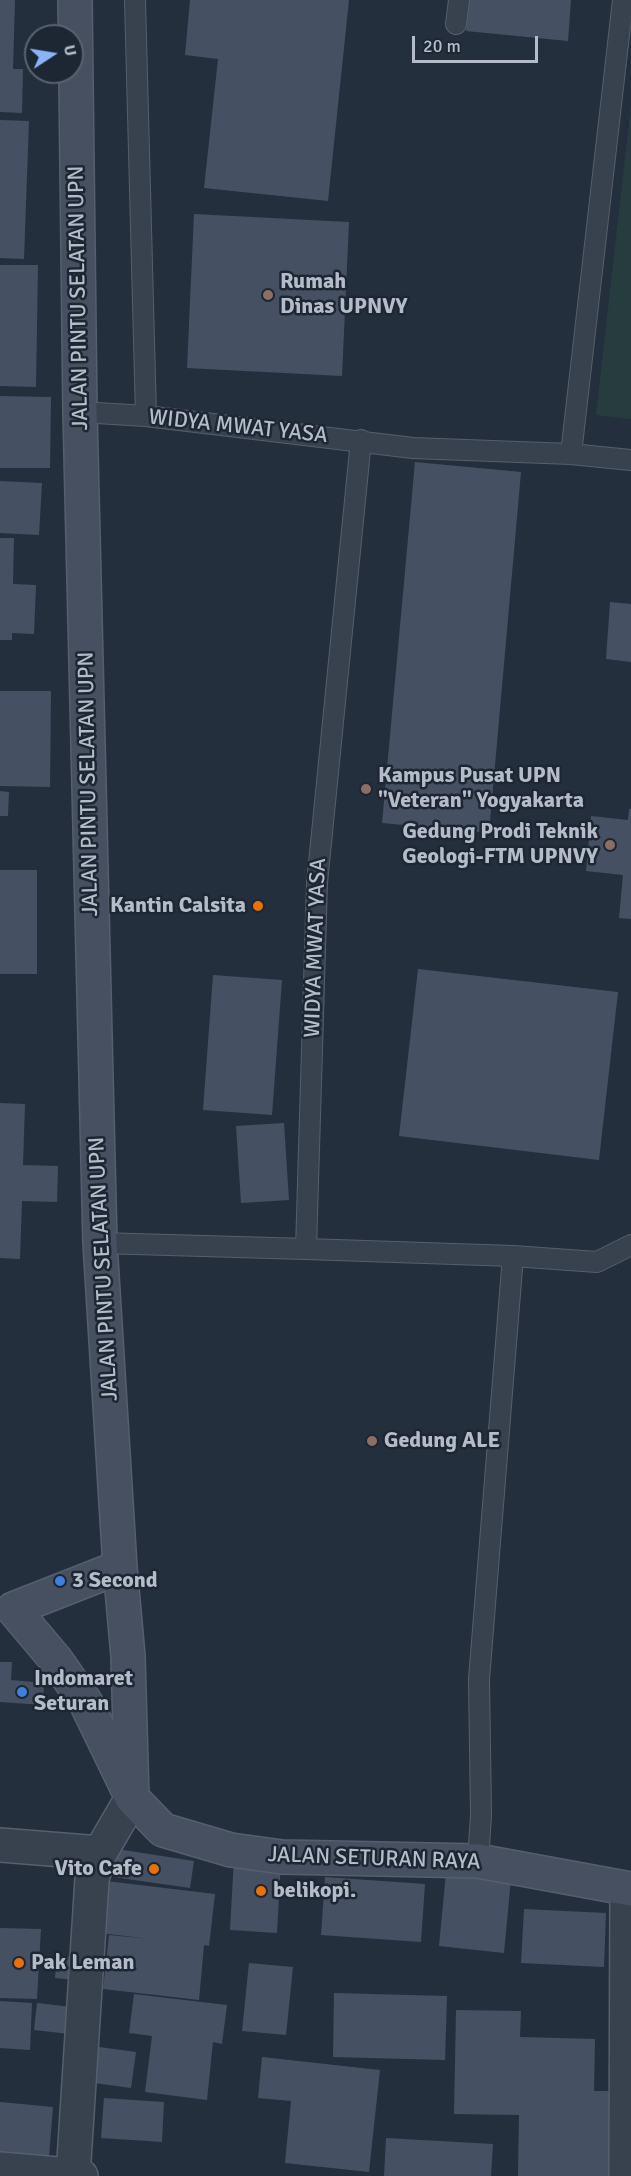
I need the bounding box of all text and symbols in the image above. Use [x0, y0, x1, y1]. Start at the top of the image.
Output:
north arrow [24, 24, 84, 84]
scale bar [415, 24, 541, 62]
text: 20 m [423, 35, 461, 57]
text: U [59, 43, 81, 58]
street label: JALAN PINTU SELATAN UPN [63, 165, 95, 431]
place label: Rumah Dinas UPNVY [280, 269, 408, 320]
marker: Rumah Dinas UPNVY [261, 288, 275, 302]
street label: WIDYA MWAT YASA [147, 404, 329, 450]
street label: JALAN PINTU SELATAN UPN [73, 651, 105, 917]
place label: Kampus Pusat UPN "Veteran" Yogyakarta [378, 763, 584, 814]
marker: Kampus Pusat UPN "Veteran" Yogyakarta [359, 782, 373, 796]
place label: Gedung Prodi Teknik Geologi-FTM UPNVY [402, 819, 598, 870]
marker: Gedung Prodi Teknik Geologi-FTM UPNVY [603, 838, 617, 852]
street label: WIDYA MWAT YASA [300, 858, 332, 1038]
place label: Kantin Calsita [110, 893, 246, 919]
marker: Kantin Calsita [251, 899, 265, 913]
street label: JALAN PINTU SELATAN UPN [84, 1136, 124, 1402]
place label: Gedung ALE [384, 1428, 500, 1454]
marker: Gedung ALE [365, 1434, 379, 1448]
place label: 3 Second [72, 1568, 158, 1594]
marker: 3 Second [53, 1574, 67, 1588]
place label: Indomaret Seturan [34, 1666, 133, 1718]
marker: Indomaret Seturan [15, 1685, 29, 1699]
street label: JALAN SETURAN RAYA [267, 1842, 481, 1876]
place label: Vito Cafe [54, 1856, 142, 1882]
marker: Vito Cafe [147, 1862, 161, 1876]
place label: belikopi. [273, 1878, 356, 1904]
marker: belikopi. [254, 1884, 268, 1898]
place label: Pak Leman [31, 1950, 134, 1976]
marker: Pak Leman [12, 1956, 26, 1970]

